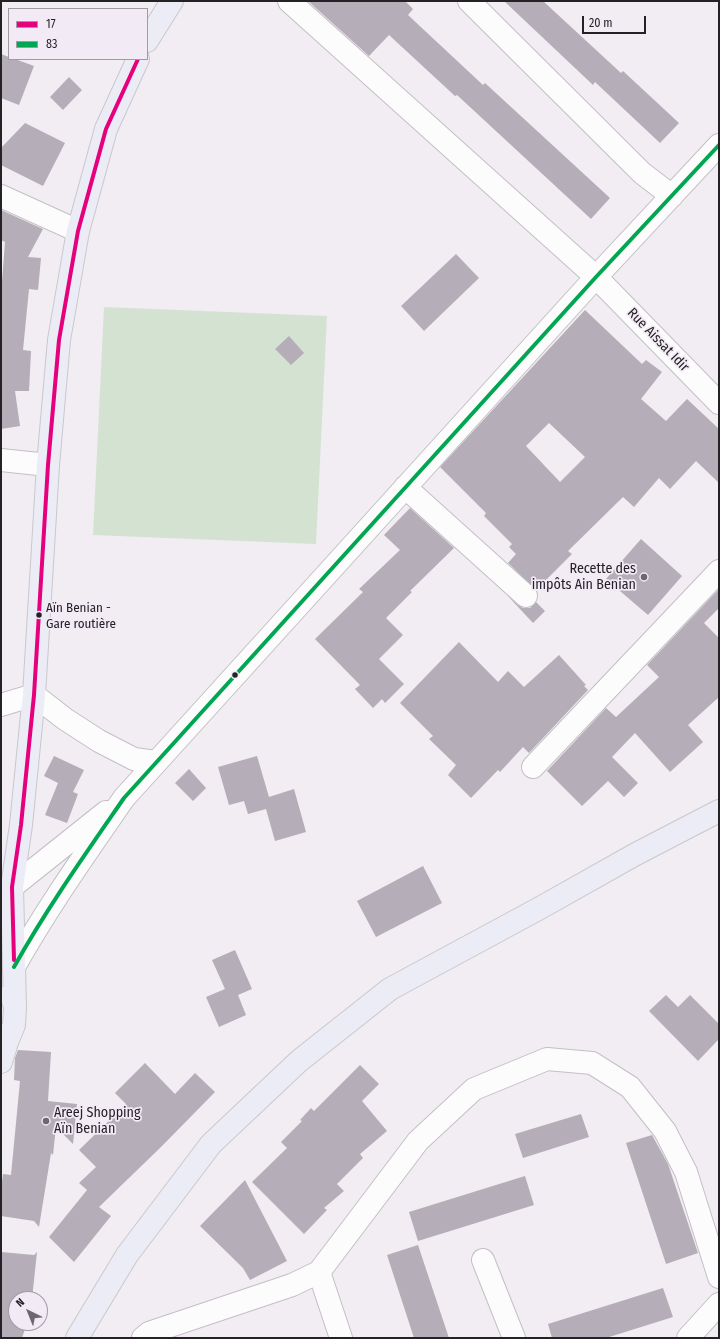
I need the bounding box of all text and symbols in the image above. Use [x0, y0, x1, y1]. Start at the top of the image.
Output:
legend [8, 8, 148, 60]
scale bar [584, 8, 648, 34]
text: 20 m [589, 16, 613, 30]
text: 17 [46, 17, 56, 31]
text: 83 [46, 37, 57, 51]
street label: Rue Aissat Idir [623, 305, 693, 375]
place label: Recette des impôts Ain Benian [532, 561, 636, 594]
marker: Recette des impôts Ain Benian [639, 572, 649, 582]
place label: Aïn Benian - Gare routière [46, 600, 116, 631]
marker: Aïn Benian - Gare routière [34, 610, 44, 620]
unlabelled marker [230, 670, 240, 680]
place label: Areej Shopping Aïn Benian [54, 1105, 141, 1138]
marker: Areej Shopping Aïn Benian [41, 1116, 51, 1126]
north arrow [8, 1291, 48, 1331]
text: N [13, 1296, 27, 1310]

